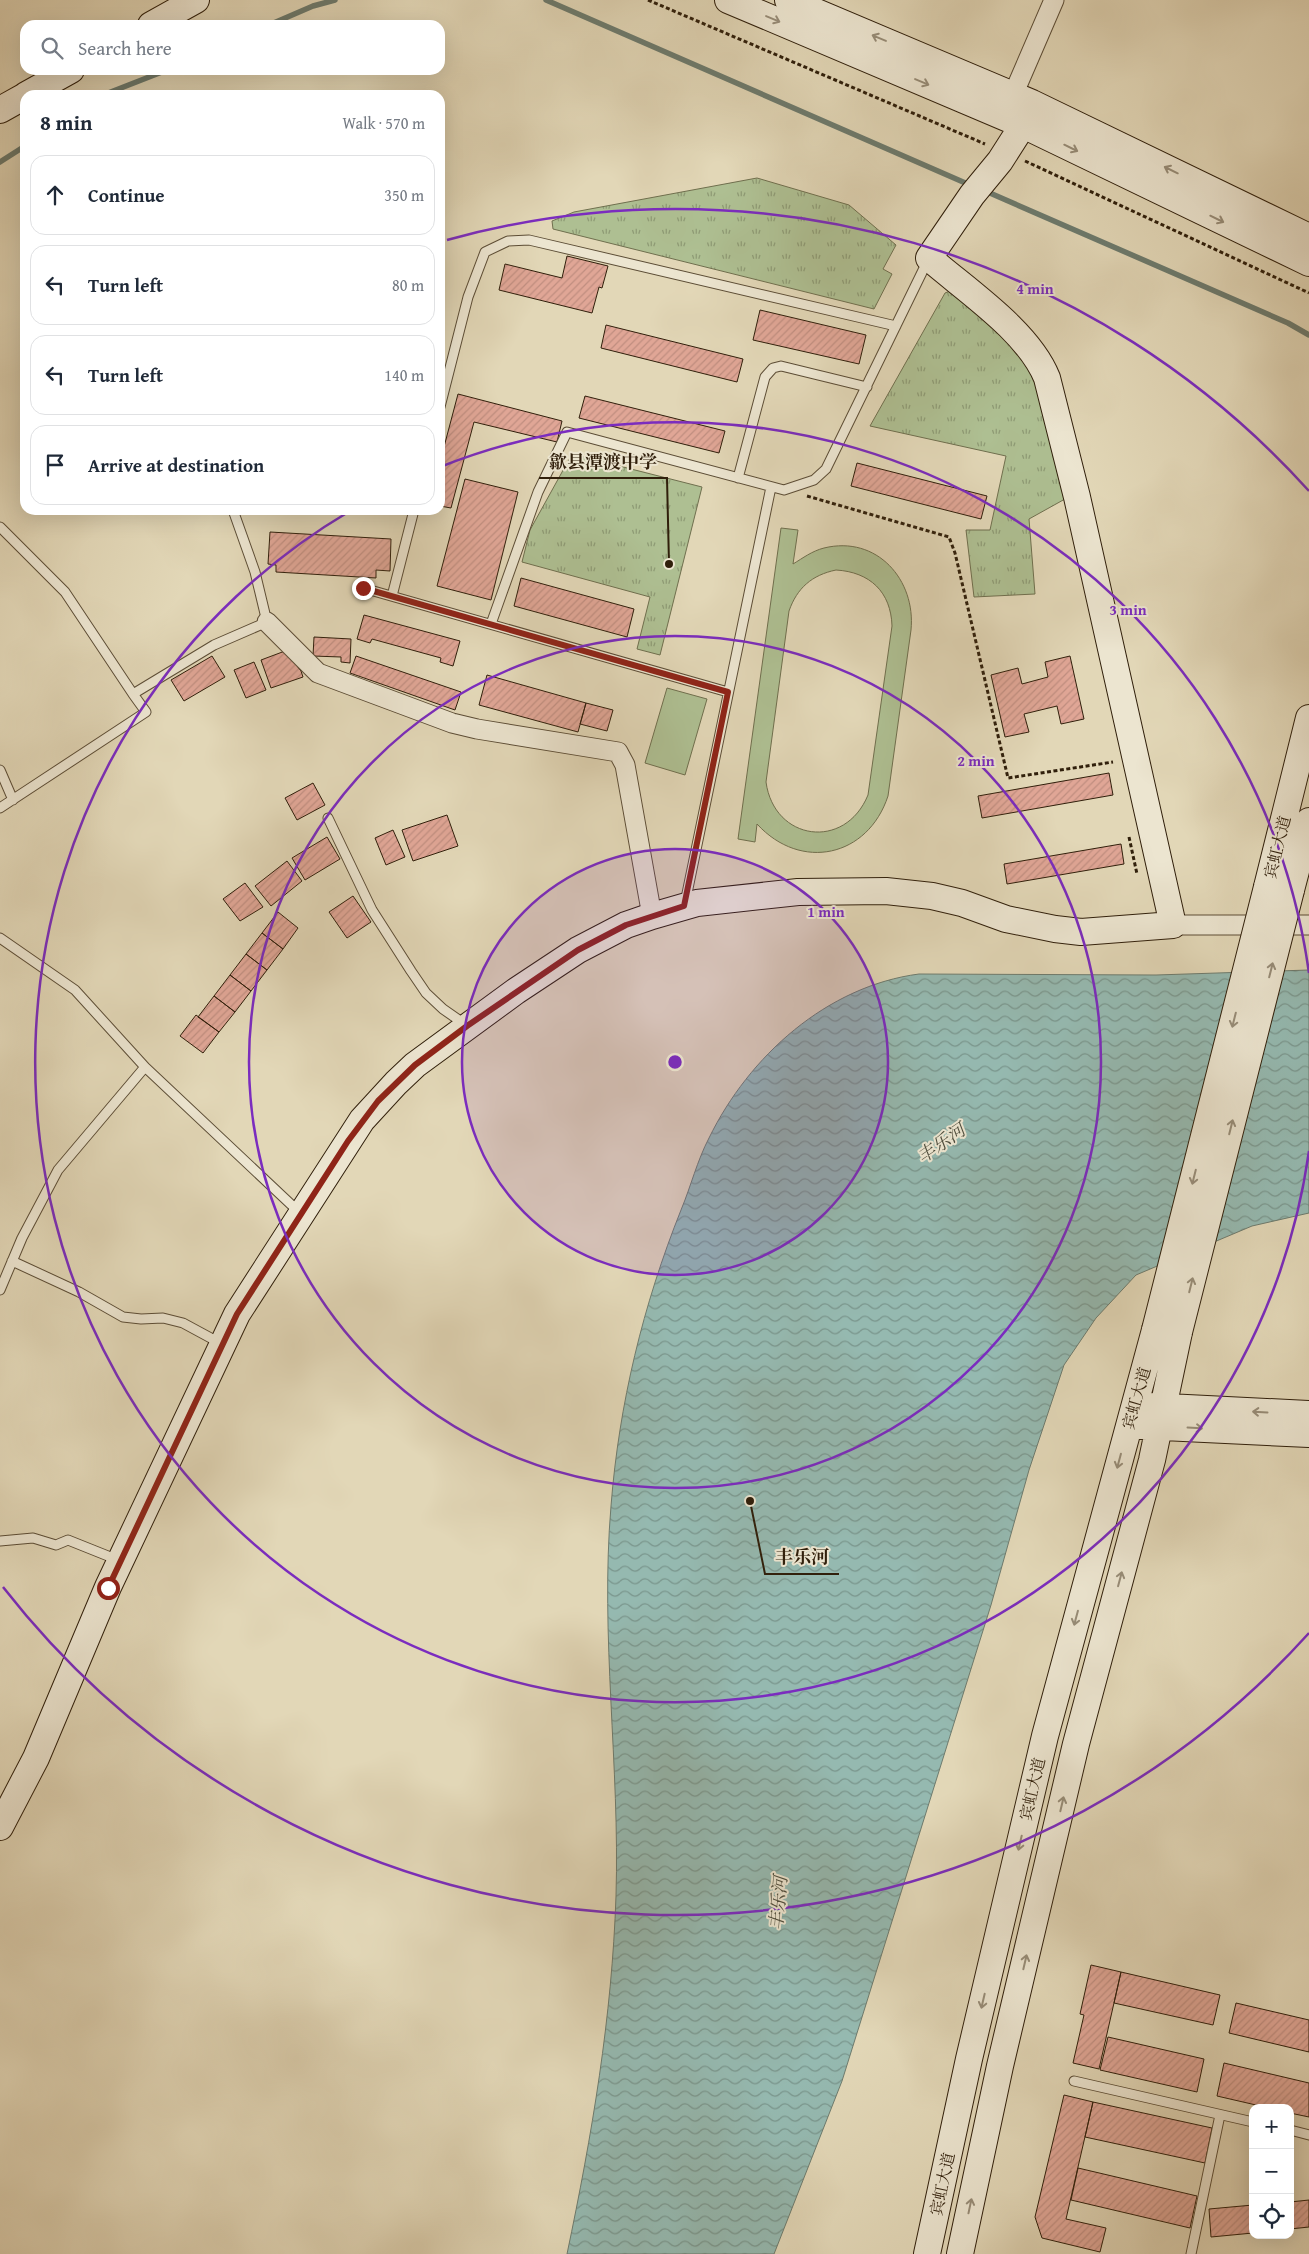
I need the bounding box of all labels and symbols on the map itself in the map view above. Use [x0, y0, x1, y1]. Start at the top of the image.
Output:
one-way arrow [765, 15, 780, 24]
one-way arrow [872, 33, 887, 43]
one-way arrow [914, 78, 929, 88]
one-way arrow [1063, 144, 1078, 153]
one-way arrow [1163, 165, 1178, 175]
one-way arrow [1209, 215, 1224, 224]
text: 4 min [1016, 278, 1054, 299]
callout: 歙县潭渡中学 [539, 445, 667, 478]
text: 歙县潭渡中学 [549, 448, 657, 475]
route end [352, 577, 375, 600]
text: 3 min [1109, 599, 1147, 620]
text: 2 min [957, 750, 995, 771]
street label: 宾虹大道 [1258, 813, 1296, 881]
text: 1 min [807, 901, 845, 922]
one-way arrow [1267, 962, 1276, 978]
one-way arrow [1229, 1011, 1238, 1027]
centre of rings [666, 1053, 684, 1071]
water label: 丰乐河 [911, 1115, 973, 1170]
one-way arrow [1227, 1120, 1236, 1136]
one-way arrow [1189, 1169, 1198, 1185]
one-way arrow [1187, 1277, 1197, 1293]
street label: 宾虹大道 [1116, 1364, 1156, 1432]
one-way arrow [1253, 1407, 1269, 1416]
one-way arrow [1187, 1424, 1203, 1433]
one-way arrow [1114, 1452, 1123, 1468]
callout: 丰乐河 [765, 1541, 839, 1574]
text: 丰乐河 [775, 1543, 829, 1570]
one-way arrow [1116, 1572, 1125, 1588]
route start [97, 1577, 120, 1600]
one-way arrow [1071, 1609, 1081, 1625]
street label: 宾虹大道 [1013, 1755, 1051, 1823]
one-way arrow [1058, 1797, 1067, 1813]
one-way arrow [1015, 1835, 1024, 1851]
water label: 丰乐河 [762, 1872, 794, 1931]
one-way arrow [1021, 1955, 1030, 1971]
one-way arrow [978, 1993, 987, 2009]
street label: 宾虹大道 [924, 2150, 960, 2218]
one-way arrow [966, 2199, 975, 2215]

